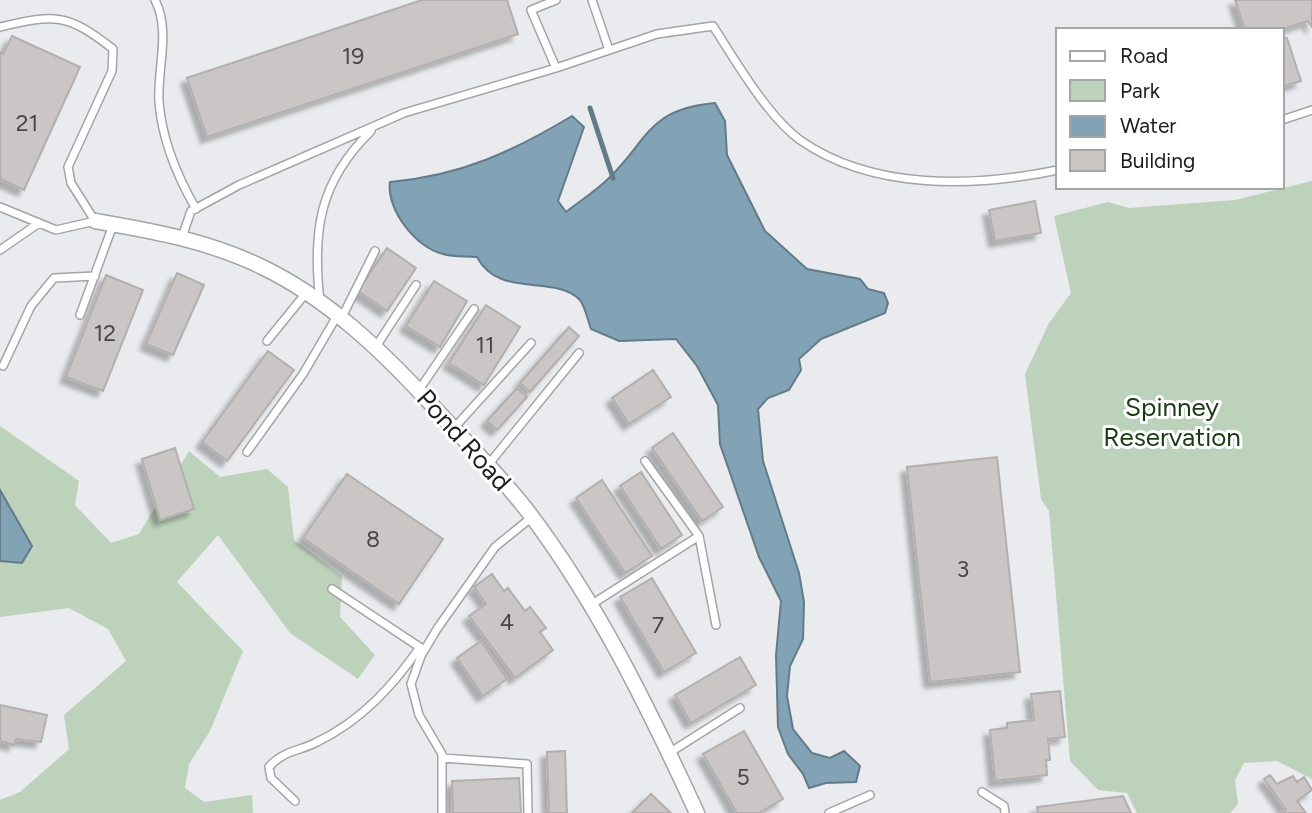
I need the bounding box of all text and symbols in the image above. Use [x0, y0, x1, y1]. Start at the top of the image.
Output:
legend [1056, 28, 1284, 189]
house number: 19 [342, 42, 364, 70]
text: Road [1120, 43, 1168, 68]
text: Park [1120, 78, 1161, 103]
house number: 21 [16, 109, 38, 137]
text: Water [1120, 113, 1176, 138]
text: Building [1120, 148, 1195, 173]
house number: 12 [94, 319, 116, 347]
house number: 11 [476, 331, 495, 359]
street label: Pond Road [410, 383, 518, 497]
park label: Spinney Reservation [1103, 391, 1241, 453]
house number: 8 [366, 525, 380, 553]
house number: 3 [957, 555, 969, 583]
house number: 4 [500, 608, 514, 636]
house number: 7 [652, 611, 664, 639]
house number: 5 [736, 763, 750, 791]

